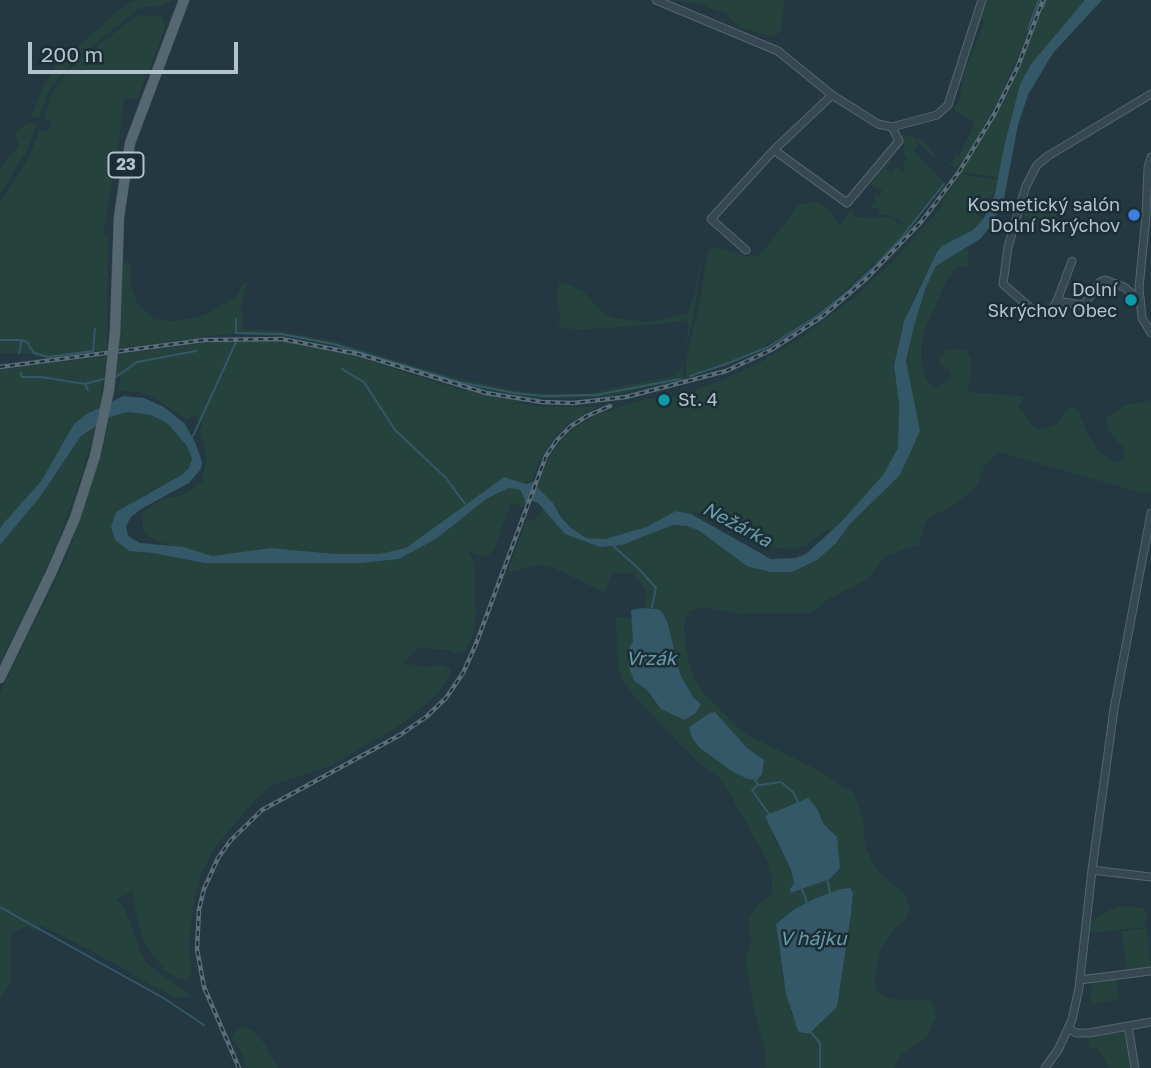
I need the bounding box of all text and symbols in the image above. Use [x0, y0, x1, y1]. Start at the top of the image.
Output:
scale bar [32, 28, 242, 72]
text: 200 m [41, 41, 103, 67]
road number: 23 [108, 153, 144, 178]
place label: Kosmetický salón Dolní Skrýchov [967, 194, 1120, 236]
marker: Kosmetický salón Dolní Skrýchov [1126, 207, 1142, 223]
place label: Dolní Skrýchov Obec [987, 279, 1117, 322]
marker: Dolní Skrýchov Obec [1123, 292, 1139, 308]
place label: St. 4 [678, 389, 718, 411]
marker: St. 4 [656, 392, 672, 408]
water label: Nežárka [699, 497, 775, 553]
water label: Vrzák [626, 648, 676, 670]
water label: V hájku [779, 928, 847, 950]

